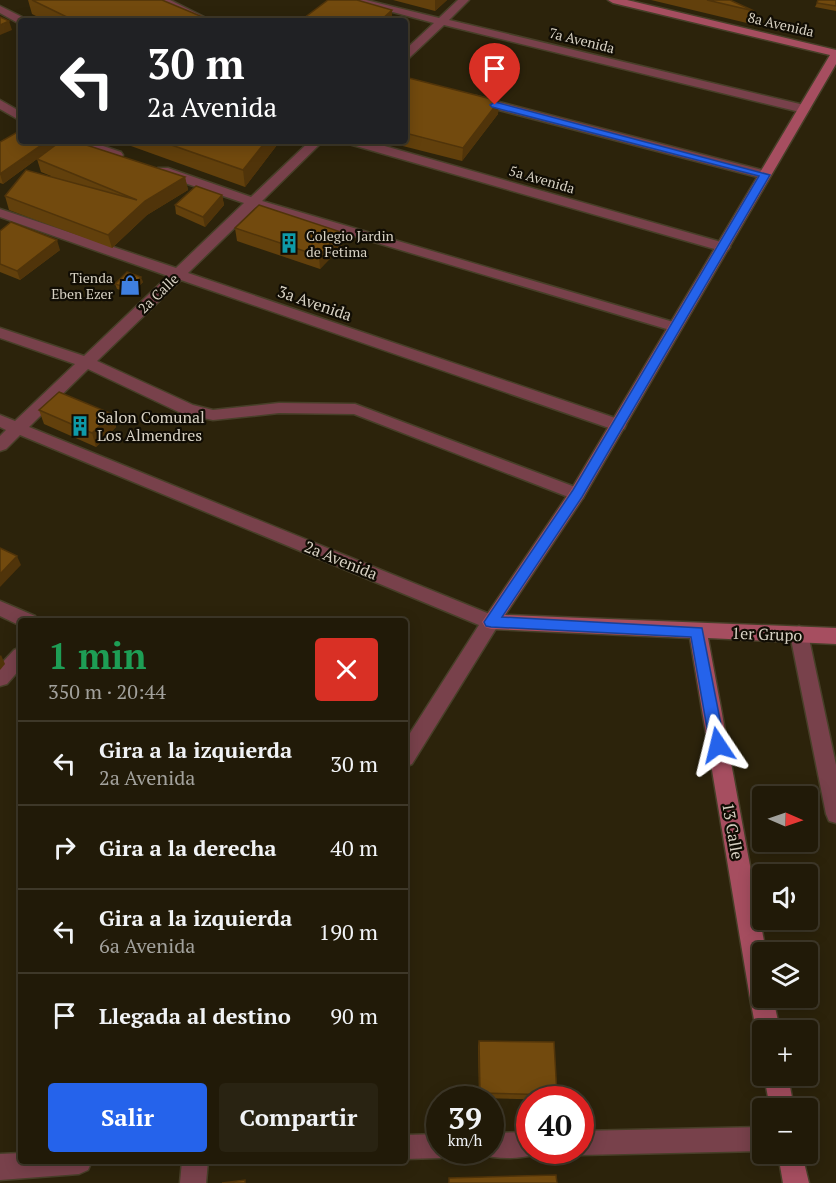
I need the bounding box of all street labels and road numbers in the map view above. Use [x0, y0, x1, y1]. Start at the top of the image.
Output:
street label: 8a Avenida [746, 7, 816, 41]
street label: 7a Avenida [547, 23, 617, 57]
street label: 5a Avenida [507, 161, 577, 197]
street label: 2a Calle [134, 269, 182, 317]
street label: 3a Avenida [275, 280, 355, 326]
street label: 2a Avenida [301, 535, 381, 585]
street label: 1er Grupo [731, 622, 803, 646]
street label: 13 Calle [717, 801, 749, 861]

